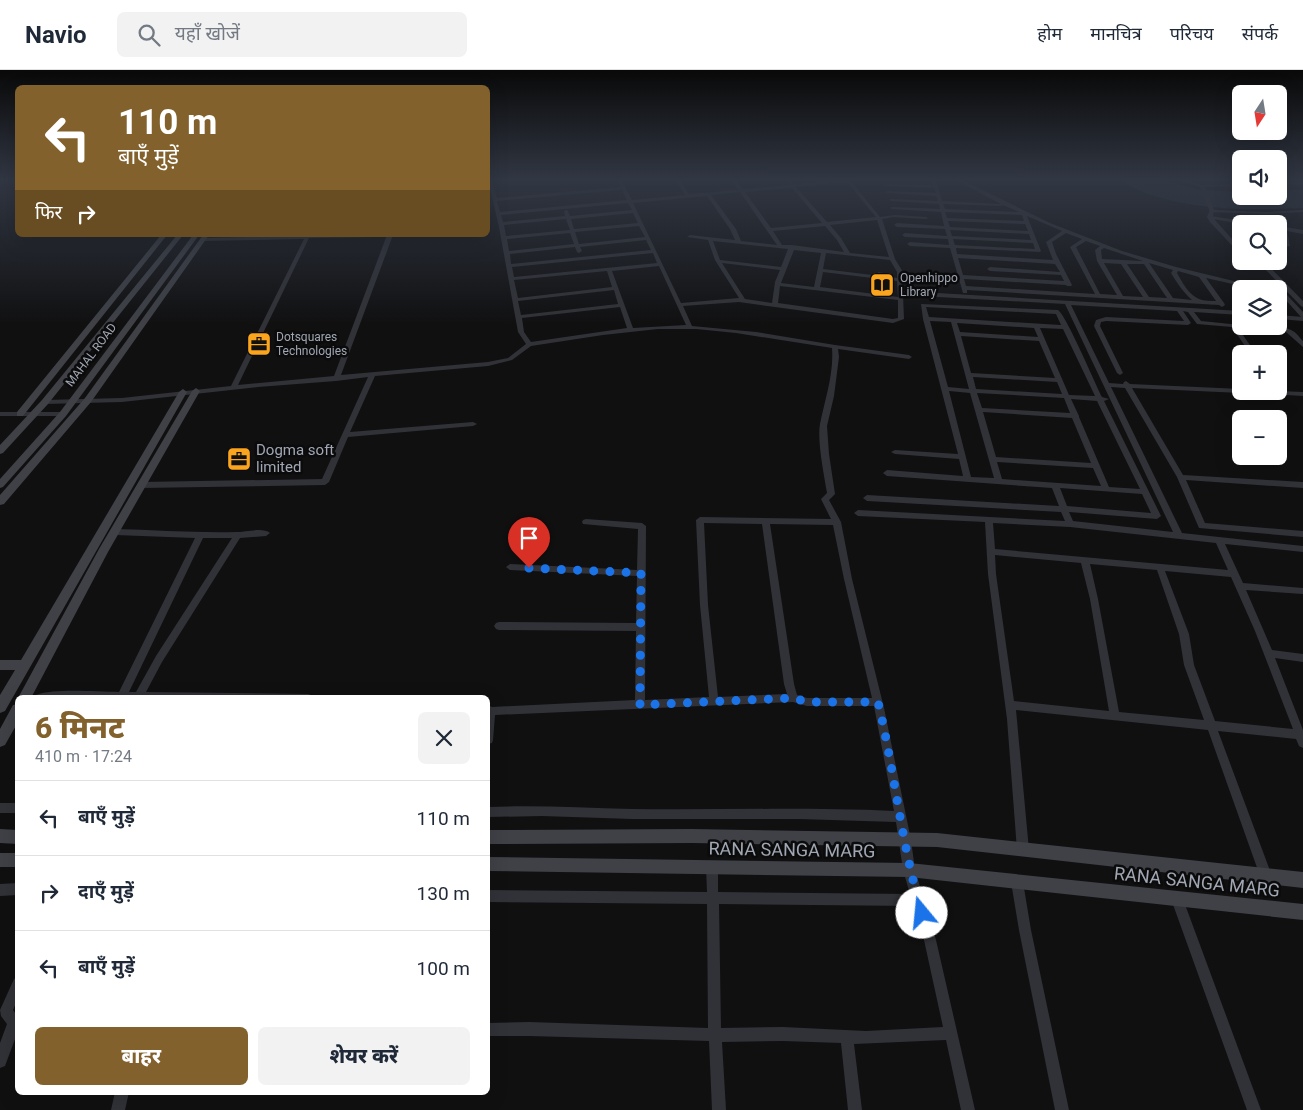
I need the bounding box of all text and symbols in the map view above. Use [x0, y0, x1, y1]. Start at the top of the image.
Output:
search box [117, 12, 467, 57]
text: Navio [25, 21, 87, 49]
icon: search [135, 21, 163, 49]
text: यहाँ खोजें [175, 22, 240, 45]
text: होम [1037, 23, 1062, 44]
text: मानचित्र [1090, 23, 1142, 44]
text: परिचय [1170, 23, 1214, 44]
text: संपर्क [1242, 23, 1278, 44]
north arrow [1232, 85, 1288, 140]
map controls [1232, 85, 1287, 465]
text: 110 m [118, 102, 217, 143]
icon: left [35, 105, 100, 170]
text: बाएँ मुड़ें [118, 144, 179, 169]
button: sound [1232, 150, 1287, 205]
icon: right [72, 200, 100, 228]
text: फिर [35, 201, 62, 224]
button: search [1232, 215, 1287, 270]
place label: Openhippo Library [900, 271, 958, 299]
library icon: Openhippo Library [869, 272, 895, 298]
button: layers [1232, 280, 1287, 335]
street label: MAHAL ROAD [63, 321, 119, 389]
place label: Dotsquares Technologies [276, 330, 347, 358]
office icon: Dotsquares Technologies [246, 331, 272, 357]
button: + [1232, 345, 1287, 400]
button: − [1232, 410, 1287, 465]
place label: Dogma soft limited [256, 441, 334, 476]
office icon: Dogma soft limited [226, 446, 252, 472]
pin [508, 517, 550, 568]
icon: arrive [515, 524, 543, 552]
text: 6 मिनट [35, 710, 124, 745]
button: close [418, 712, 470, 764]
text: 410 m · 17:24 [35, 747, 132, 766]
icon: left [35, 804, 63, 832]
text: बाएँ मुड़ें [78, 805, 135, 828]
text: 110 m [417, 807, 470, 830]
street label: RANA SANGA MARG [708, 838, 876, 861]
street label: RANA SANGA MARG [1113, 862, 1281, 901]
icon: right [35, 879, 63, 907]
text: दाएँ मुड़ें [78, 880, 134, 903]
text: 130 m [417, 882, 470, 905]
position arrow [895, 886, 947, 938]
icon: left [35, 954, 63, 982]
text: बाएँ मुड़ें [78, 955, 135, 978]
text: 100 m [417, 957, 470, 980]
button: बाहर [35, 1027, 248, 1085]
button: शेयर करें [258, 1027, 470, 1085]

